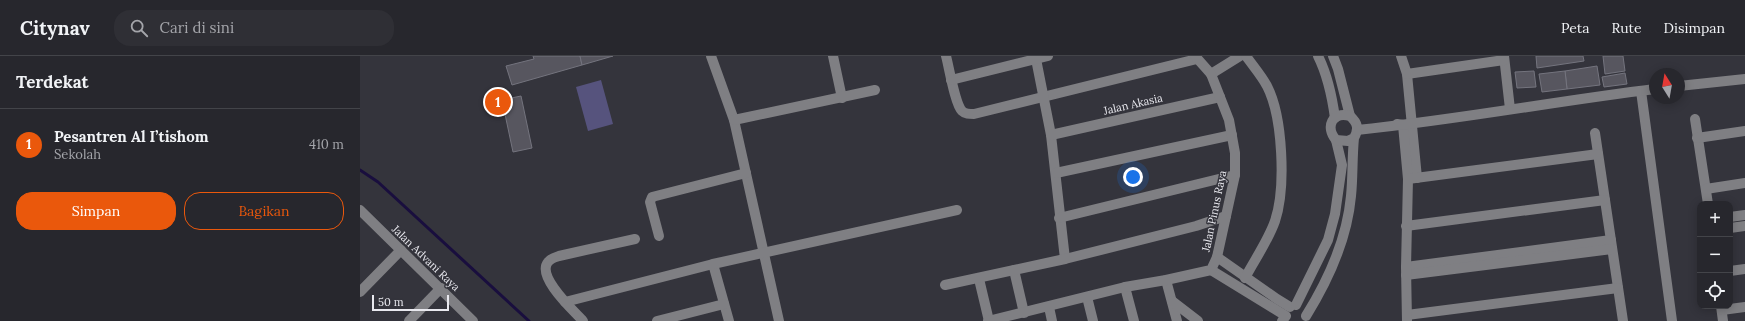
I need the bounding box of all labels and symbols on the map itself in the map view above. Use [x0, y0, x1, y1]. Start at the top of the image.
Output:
north arrow [1649, 68, 1685, 104]
pin: 1 [485, 87, 511, 117]
street label: Jalan Akasia [1101, 90, 1164, 118]
your location [1123, 167, 1143, 187]
street label: Jalan Pinus Raya [1198, 169, 1230, 254]
street label: Jalan Advani Raya [388, 221, 463, 294]
scale bar [372, 293, 449, 312]

